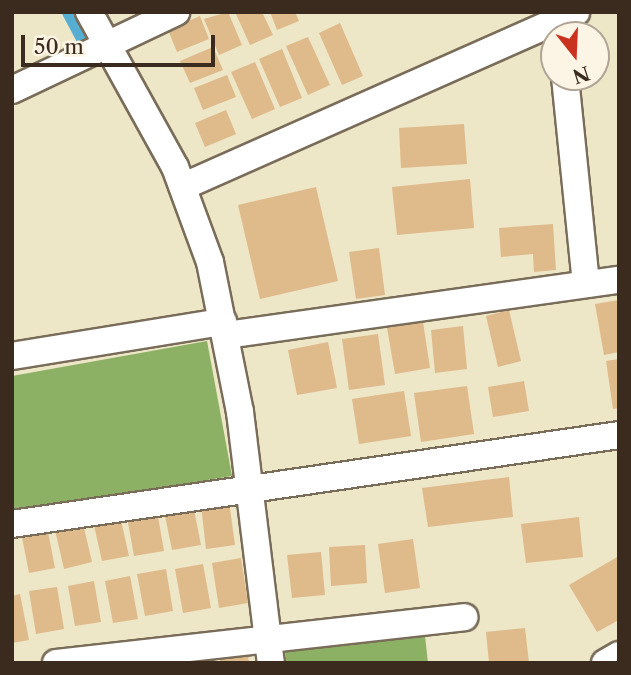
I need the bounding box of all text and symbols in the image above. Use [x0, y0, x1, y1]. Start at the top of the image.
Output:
scale bar [24, 21, 219, 65]
north arrow [540, 21, 610, 91]
text: 50 m [34, 34, 84, 59]
text: N [570, 61, 592, 88]

